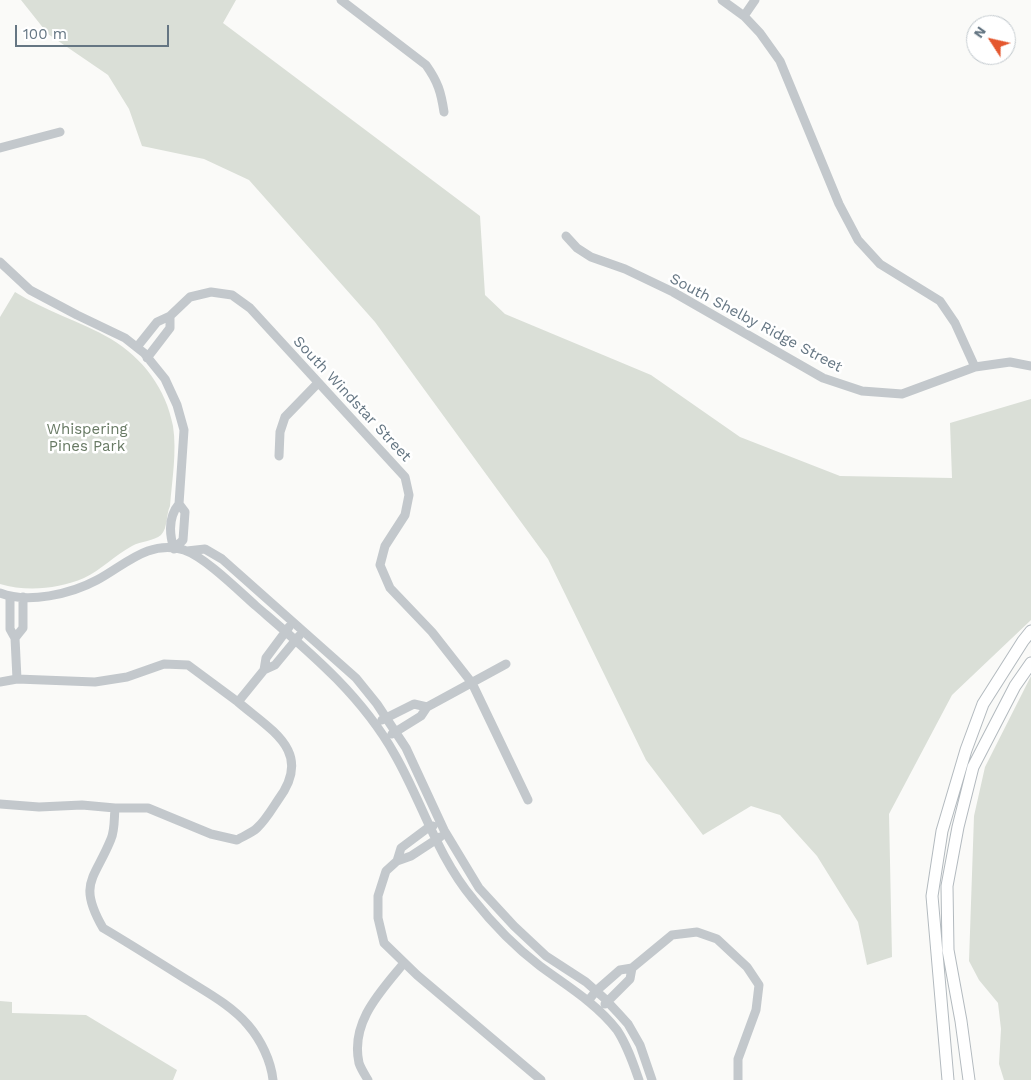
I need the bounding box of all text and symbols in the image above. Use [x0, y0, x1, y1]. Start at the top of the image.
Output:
scale bar [18, 15, 171, 47]
north arrow [966, 15, 1016, 65]
text: N [970, 23, 989, 41]
text: 100 m [23, 25, 67, 43]
street label: South Shelby Ridge Street [667, 270, 845, 376]
street label: South Windstar Street [289, 333, 415, 465]
park label: Whispering Pines Park [46, 421, 128, 456]

